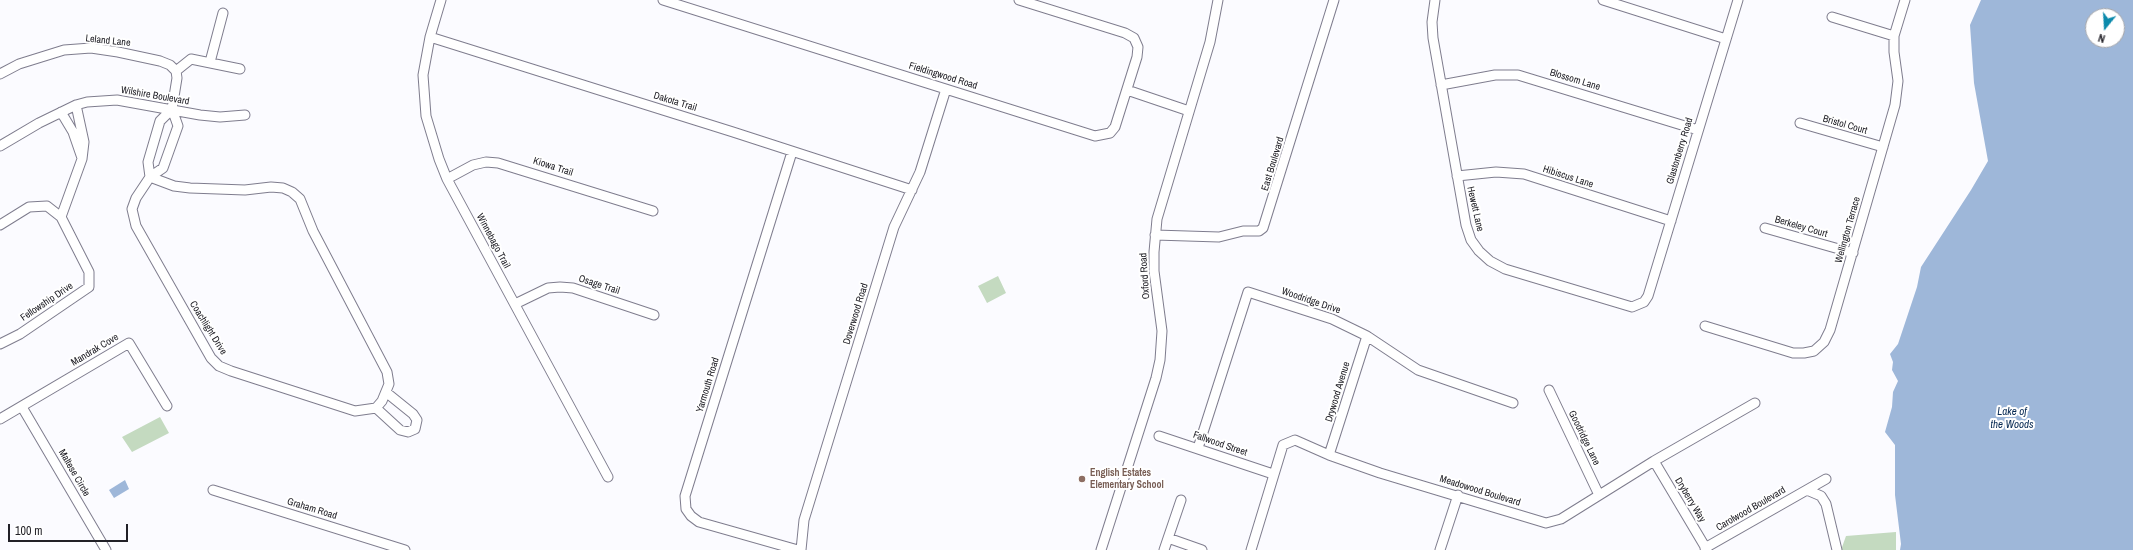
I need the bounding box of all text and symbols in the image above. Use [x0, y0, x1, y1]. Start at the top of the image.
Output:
north arrow [2085, 8, 2125, 48]
text: N [2096, 31, 2107, 46]
street label: Leland Lane [85, 33, 131, 49]
street label: Fieldingwood Road [907, 60, 979, 92]
street label: Blossom Lane [1548, 67, 1602, 93]
street label: Wilshire Boulevard [120, 84, 190, 108]
street label: Dakota Trail [652, 90, 698, 114]
street label: Bristol Court [1821, 113, 1869, 137]
street label: Glastonberry Road [1664, 116, 1696, 186]
street label: East Boulevard [1259, 136, 1287, 192]
street label: Kiowa Trail [532, 155, 574, 179]
street label: Hibiscus Lane [1541, 163, 1595, 191]
street label: Hewett Lane [1464, 185, 1486, 233]
street label: Wellington Terrace [1833, 196, 1863, 264]
street label: Winnebago Trail [474, 212, 512, 270]
street label: Berkeley Court [1773, 214, 1829, 240]
street label: Oxford Road [1137, 252, 1153, 300]
street label: Osage Trail [577, 273, 621, 297]
street label: Fellowship Drive [19, 280, 75, 324]
street label: Doverwood Road [841, 282, 871, 346]
street label: Woodridge Drive [1280, 285, 1342, 317]
street label: Coachlight Drive [187, 299, 229, 357]
street label: Mandrak Cove [69, 331, 121, 369]
street label: Yarmouth Road [694, 356, 722, 414]
street label: Drywood Avenue [1323, 360, 1353, 424]
water label: Lake of the Woods [1991, 405, 2033, 431]
street label: Goodridge Lane [1566, 409, 1602, 467]
street label: Fallwood Street [1191, 429, 1249, 459]
street label: Maltese Circle [56, 447, 92, 499]
place label: English Estates Elementary School [1090, 467, 1164, 490]
street label: Meadowood Boulevard [1438, 473, 1522, 509]
marker: English Estates Elementary School [1077, 474, 1087, 484]
street label: Dryberry Way [1672, 476, 1708, 524]
street label: Carolwood Boulevard [1714, 484, 1788, 534]
street label: Graham Road [286, 496, 338, 522]
scale bar [10, 516, 130, 542]
text: 100 m [15, 523, 42, 539]

